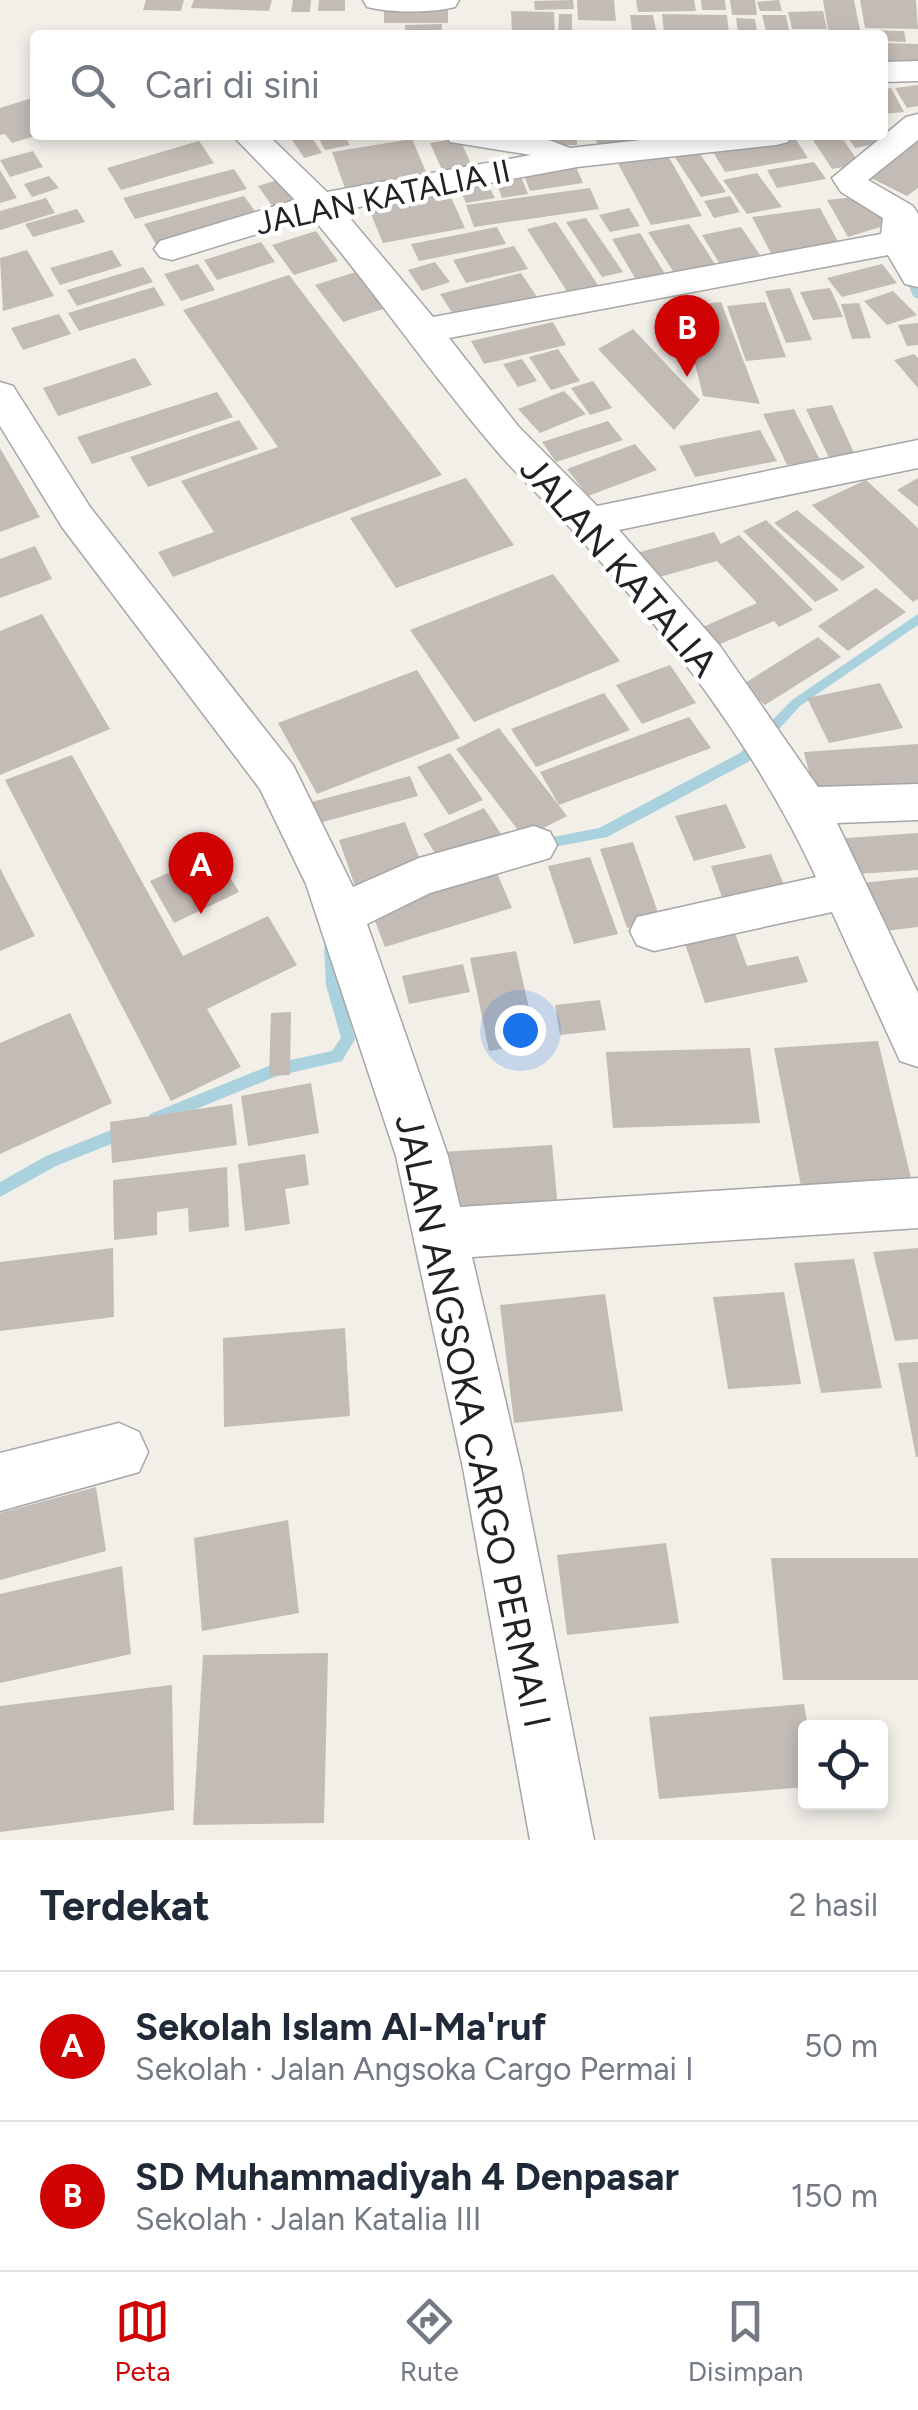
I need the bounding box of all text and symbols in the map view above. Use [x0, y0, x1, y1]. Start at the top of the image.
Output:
search box [30, 30, 888, 140]
icon: search [65, 58, 120, 113]
text: Cari di sini [145, 62, 320, 108]
street label: JALAN KATALIA II [252, 151, 514, 243]
pin: B [654, 294, 720, 377]
street label: JALAN KATALIA [510, 446, 728, 686]
pin: A [168, 832, 234, 914]
your location [495, 1005, 546, 1056]
street label: JALAN ANGSOKA CARGO PERMAI I [385, 1110, 561, 1732]
map controls [798, 1720, 888, 1810]
button: locate [798, 1720, 888, 1810]
text: Terdekat [40, 1880, 210, 1931]
text: 2 hasil [789, 1886, 878, 1924]
text: Sekolah Islam Al-Ma'ruf [135, 2004, 546, 2050]
text: A [61, 2027, 84, 2065]
text: 50 m [804, 2027, 878, 2065]
text: Sekolah · Jalan Angsoka Cargo Permai I [135, 2050, 694, 2088]
text: SD Muhammadiyah 4 Denpasar [135, 2154, 679, 2200]
text: B [63, 2177, 82, 2215]
text: 150 m [791, 2177, 878, 2215]
text: Sekolah · Jalan Katalia III [135, 2200, 482, 2238]
tab: Peta [115, 2294, 171, 2388]
tab: Rute [400, 2294, 459, 2388]
tab: Disimpan [688, 2294, 803, 2388]

